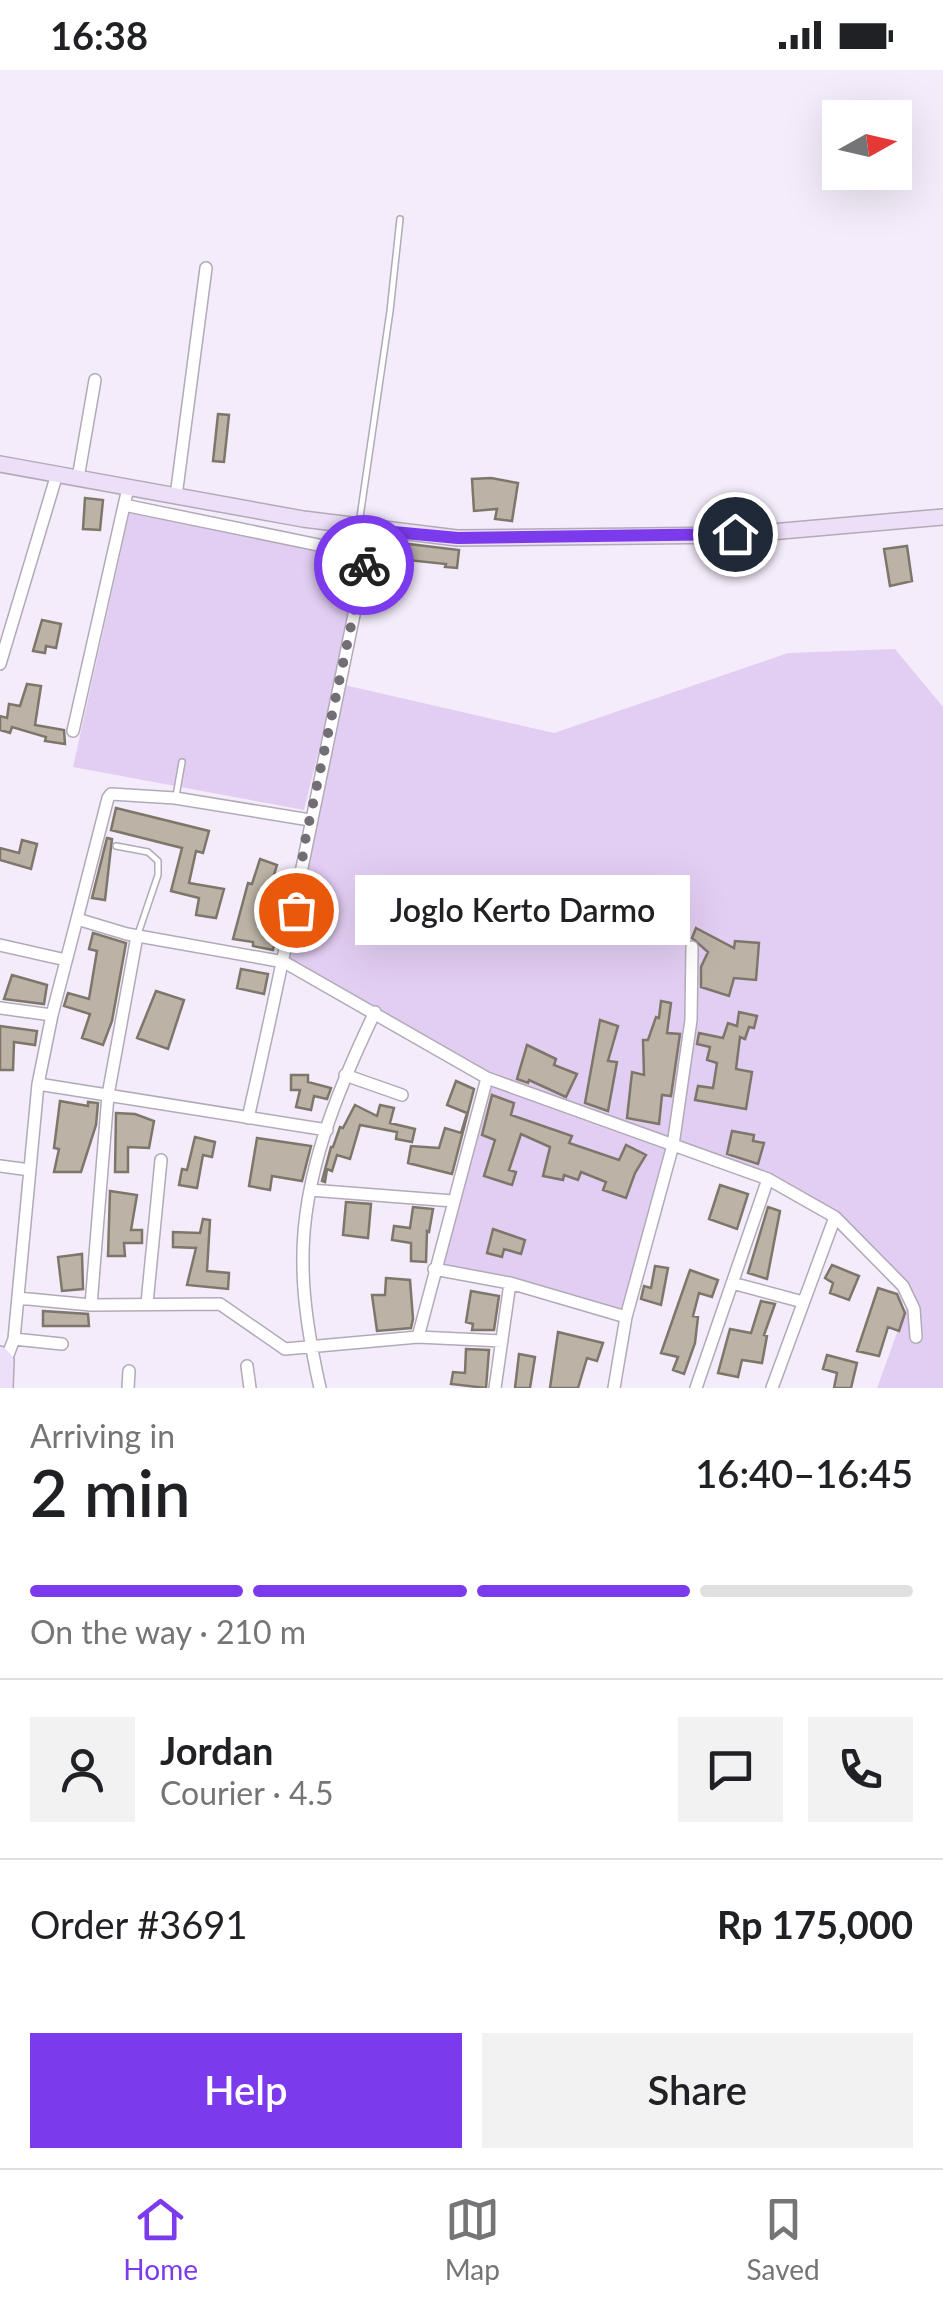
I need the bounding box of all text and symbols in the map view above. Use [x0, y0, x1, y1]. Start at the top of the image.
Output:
text: 16:38 [50, 12, 148, 58]
north arrow [822, 100, 912, 190]
map controls [822, 100, 912, 190]
pin [693, 492, 778, 577]
icon: home [708, 507, 763, 562]
courier [314, 515, 414, 615]
icon: bike [337, 538, 392, 593]
pin [254, 868, 339, 953]
callout: Joglo Kerto Darmo [356, 875, 691, 945]
icon: bag [269, 883, 324, 938]
text: Joglo Kerto Darmo [390, 890, 655, 929]
text: Arriving in [30, 1416, 175, 1455]
text: 16:40–16:45 [695, 1450, 913, 1496]
text: 2 min [30, 1453, 190, 1531]
text: On the way · 210 m [30, 1612, 306, 1651]
button: person [30, 1717, 135, 1822]
button: chat [678, 1717, 783, 1822]
button: phone [808, 1717, 913, 1822]
text: Jordan [160, 1727, 273, 1773]
text: Courier · 4.5 [160, 1773, 334, 1812]
text: Order #3691 [30, 1901, 247, 1947]
text: Rp 175,000 [717, 1901, 913, 1947]
button: Help [30, 2033, 462, 2148]
button: Share [482, 2033, 913, 2148]
tab: Home [123, 2192, 198, 2286]
tab: Map [445, 2192, 500, 2286]
tab: Saved [747, 2192, 820, 2286]

